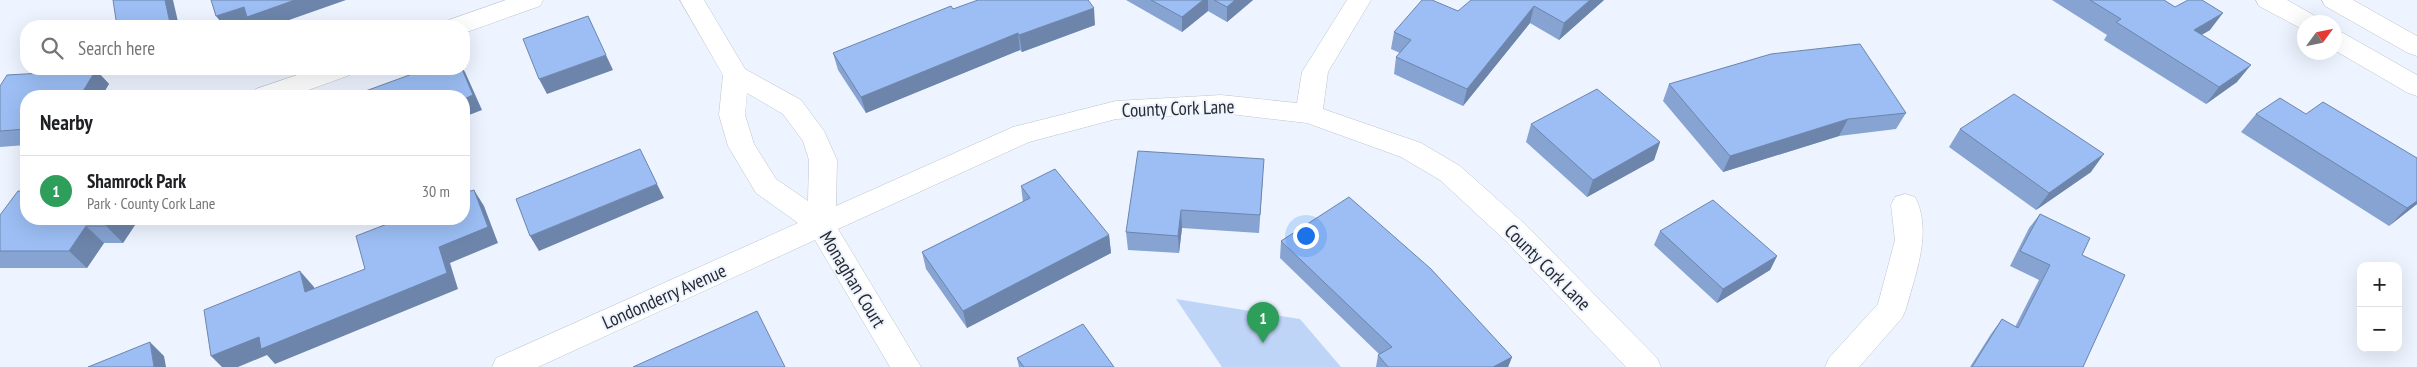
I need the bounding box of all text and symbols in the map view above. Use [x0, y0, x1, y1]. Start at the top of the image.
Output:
north arrow [2297, 15, 2342, 60]
search box [20, 20, 470, 75]
icon: search [38, 34, 66, 62]
text: Search here [78, 36, 155, 60]
street label: County Cork Lane [1121, 94, 1235, 122]
text: Nearby [40, 109, 93, 136]
text: Shamrock Park [87, 169, 186, 193]
text: 1 [52, 181, 60, 201]
text: 30 m [422, 181, 450, 201]
text: Park · County Cork Lane [87, 193, 215, 213]
street label: County Cork Lane [1500, 219, 1596, 315]
your location [1293, 223, 1319, 249]
street label: Monaghan Court [815, 226, 892, 332]
street label: Londonderry Avenue [598, 258, 730, 334]
map controls [2357, 262, 2402, 352]
button: + [2357, 262, 2402, 307]
pin: 1 [1247, 302, 1279, 343]
button: − [2357, 307, 2402, 352]

